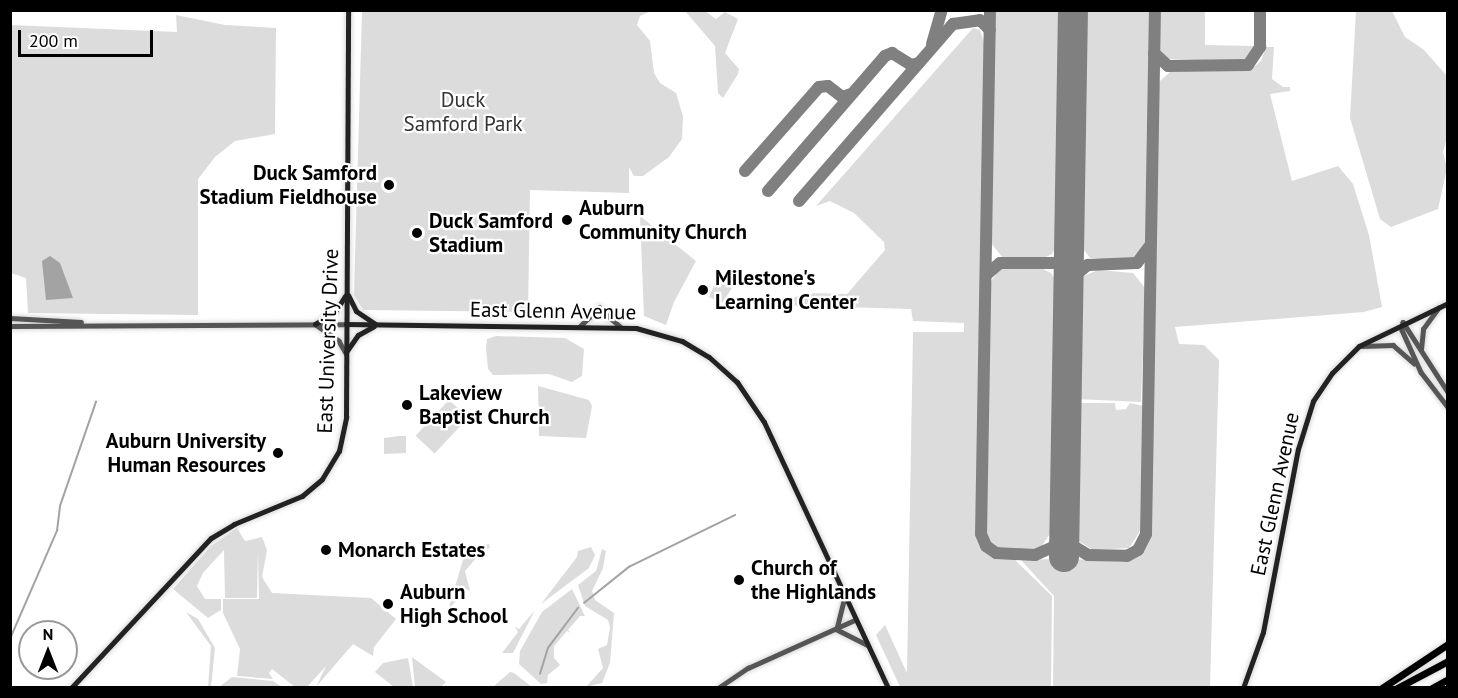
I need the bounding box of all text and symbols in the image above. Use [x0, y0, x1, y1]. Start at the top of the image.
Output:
scale bar [21, 18, 156, 56]
text: 200 m [29, 29, 78, 52]
park label: Duck Samford Park [403, 87, 523, 137]
place label: Duck Samford Stadium Fieldhouse [200, 160, 377, 210]
marker: Duck Samford Stadium Fieldhouse [382, 178, 396, 192]
place label: Auburn Community Church [579, 195, 748, 245]
place label: Duck Samford Stadium [429, 208, 554, 258]
marker: Auburn Community Church [560, 213, 574, 227]
marker: Duck Samford Stadium [410, 226, 424, 240]
street label: East University Drive [312, 248, 344, 434]
place label: Milestone's Learning Center [715, 265, 857, 315]
marker: Milestone's Learning Center [696, 283, 710, 297]
street label: East Glenn Avenue [469, 297, 637, 325]
place label: Lakeview Baptist Church [419, 380, 550, 430]
marker: Lakeview Baptist Church [400, 398, 414, 412]
street label: East Glenn Avenue [1245, 410, 1305, 578]
place label: Auburn University Human Resources [106, 428, 266, 478]
marker: Auburn University Human Resources [271, 446, 285, 460]
place label: Monarch Estates [338, 537, 485, 563]
marker: Monarch Estates [319, 543, 333, 557]
place label: Church of the Highlands [751, 555, 876, 605]
marker: Church of the Highlands [732, 573, 746, 587]
place label: Auburn High School [400, 579, 508, 629]
marker: Auburn High School [381, 597, 395, 611]
north arrow [18, 620, 78, 680]
text: N [43, 624, 53, 644]

